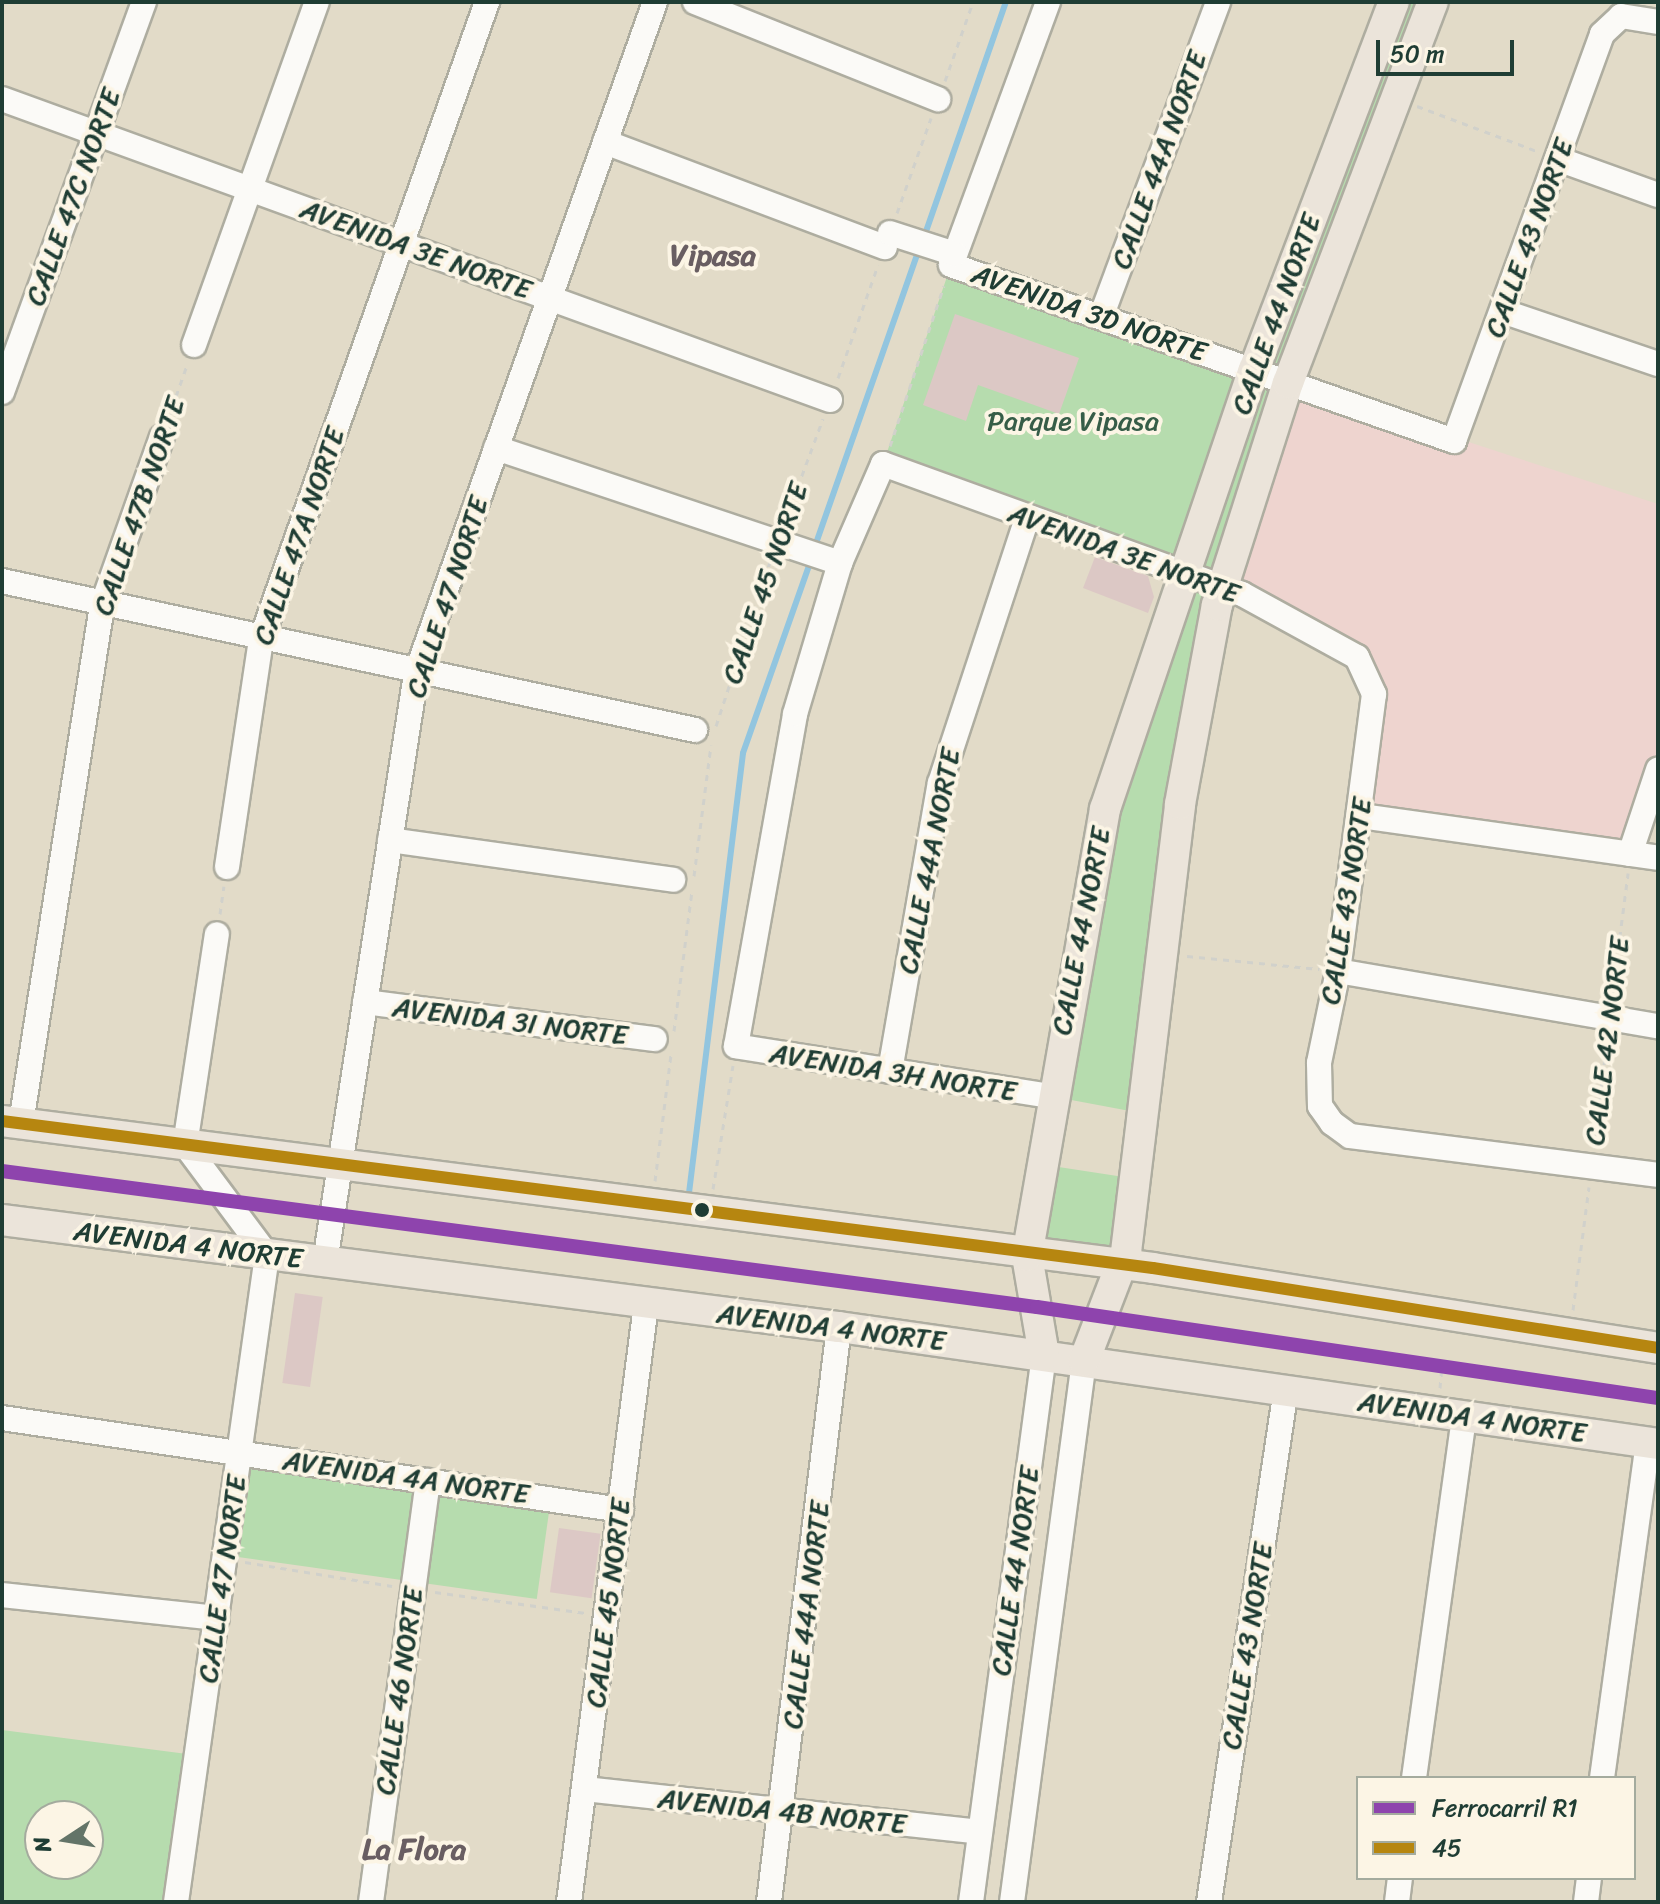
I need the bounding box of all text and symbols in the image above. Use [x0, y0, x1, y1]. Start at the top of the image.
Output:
scale bar [1380, 24, 1518, 74]
text: 50 m [1390, 33, 1445, 75]
street label: CALLE 44A NORTE [1104, 47, 1214, 273]
street label: CALLE 47C NORTE [18, 85, 128, 309]
street label: CALLE 43 NORTE [1478, 134, 1580, 342]
street label: AVENIDA 3E NORTE [296, 192, 536, 306]
street label: CALLE 44 NORTE [1224, 209, 1328, 419]
district label: Vipasa [670, 237, 756, 273]
street label: AVENIDA 3D NORTE [968, 257, 1210, 369]
street label: CALLE 47B NORTE [86, 393, 192, 619]
park label: Parque Vipasa [987, 404, 1159, 438]
street label: CALLE 47A NORTE [246, 423, 352, 649]
street label: CALLE 45 NORTE [715, 478, 815, 688]
street label: CALLE 47 NORTE [399, 492, 495, 702]
street label: AVENIDA 3E NORTE [1004, 496, 1244, 610]
street label: CALLE 44A NORTE [891, 745, 967, 977]
street label: CALLE 43 NORTE [1313, 795, 1379, 1007]
street label: CALLE 44 NORTE [1044, 824, 1118, 1038]
street label: CALLE 42 NORTE [1578, 935, 1636, 1147]
street label: AVENIDA 3I NORTE [389, 990, 631, 1052]
street label: AVENIDA 3H NORTE [768, 1036, 1018, 1108]
unlabelled marker [694, 1202, 710, 1218]
street label: AVENIDA 4 NORTE [72, 1214, 304, 1276]
street label: AVENIDA 4 NORTE [715, 1296, 947, 1358]
street label: AVENIDA 4 NORTE [1356, 1384, 1588, 1450]
street label: AVENIDA 4A NORTE [281, 1443, 531, 1511]
street label: CALLE 44 NORTE [984, 1464, 1046, 1678]
street label: CALLE 47 NORTE [191, 1473, 253, 1685]
street label: CALLE 45 NORTE [579, 1497, 637, 1709]
street label: CALLE 44A NORTE [775, 1499, 837, 1731]
street label: CALLE 43 NORTE [1214, 1540, 1280, 1752]
street label: CALLE 46 NORTE [368, 1585, 430, 1797]
legend [1356, 1776, 1636, 1880]
street label: AVENIDA 4B NORTE [657, 1781, 907, 1841]
text: Ferrocarril R1 [1432, 1787, 1578, 1829]
north arrow [24, 1800, 104, 1880]
text: 45 [1432, 1827, 1462, 1869]
district label: La Flora [362, 1831, 466, 1867]
text: N [21, 1833, 63, 1856]

